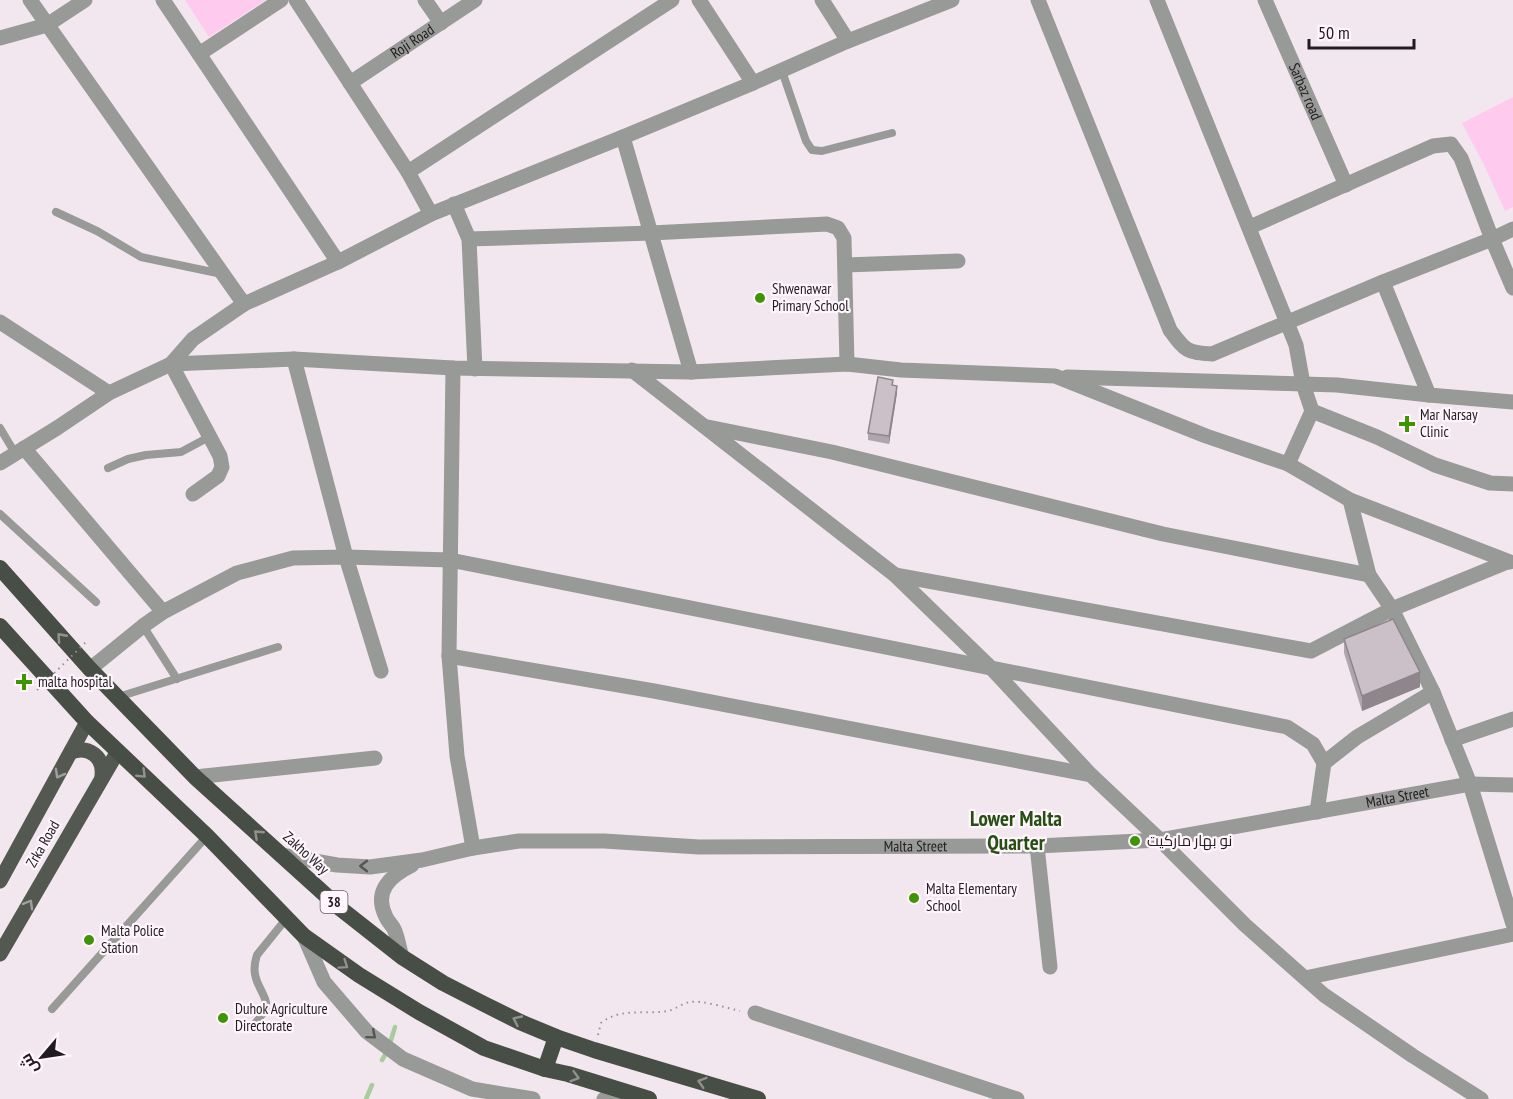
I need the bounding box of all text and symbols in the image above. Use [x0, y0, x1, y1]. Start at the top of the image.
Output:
scale bar [1309, 12, 1414, 50]
street label: Roji Road [387, 20, 438, 62]
text: 50 m [1318, 21, 1350, 44]
street label: Sarbaz road [1285, 60, 1326, 123]
place label: Shwenawar Primary School [772, 279, 849, 315]
marker: Shwenawar Primary School [753, 291, 767, 305]
place label: Mar Narsay Clinic [1420, 405, 1478, 441]
marker: Mar Narsay Clinic [1398, 415, 1416, 433]
one-way arrow [57, 633, 68, 644]
place label: malta hospital [38, 672, 113, 691]
marker: malta hospital [15, 673, 33, 691]
one-way arrow [135, 767, 145, 778]
one-way arrow [55, 768, 66, 778]
street label: Malta Street [1364, 782, 1430, 812]
district label: Lower Malta Quarter [970, 805, 1062, 856]
street label: Zrka Road [22, 817, 64, 871]
street label: Zakho Way [279, 827, 334, 878]
one-way arrow [254, 830, 265, 841]
place label: نو بهار ماركيت [1147, 831, 1232, 851]
marker: نو بهار ماركيت [1128, 834, 1142, 848]
street label: Malta Street [884, 836, 947, 855]
one-way arrow [360, 860, 369, 872]
place label: Malta Elementary School [926, 879, 1017, 915]
road number: 38 [320, 891, 348, 913]
marker: Malta Elementary School [907, 891, 921, 905]
one-way arrow [22, 899, 33, 910]
place label: Malta Police Station [101, 921, 164, 957]
marker: Malta Police Station [82, 933, 96, 947]
one-way arrow [338, 958, 349, 969]
place label: Duhok Agriculture Directorate [235, 999, 328, 1035]
marker: Duhok Agriculture Directorate [216, 1011, 230, 1025]
one-way arrow [513, 1016, 524, 1028]
north arrow [12, 1027, 72, 1087]
one-way arrow [365, 1028, 376, 1039]
text: ش [15, 1050, 43, 1078]
one-way arrow [570, 1069, 580, 1082]
one-way arrow [697, 1076, 708, 1089]

